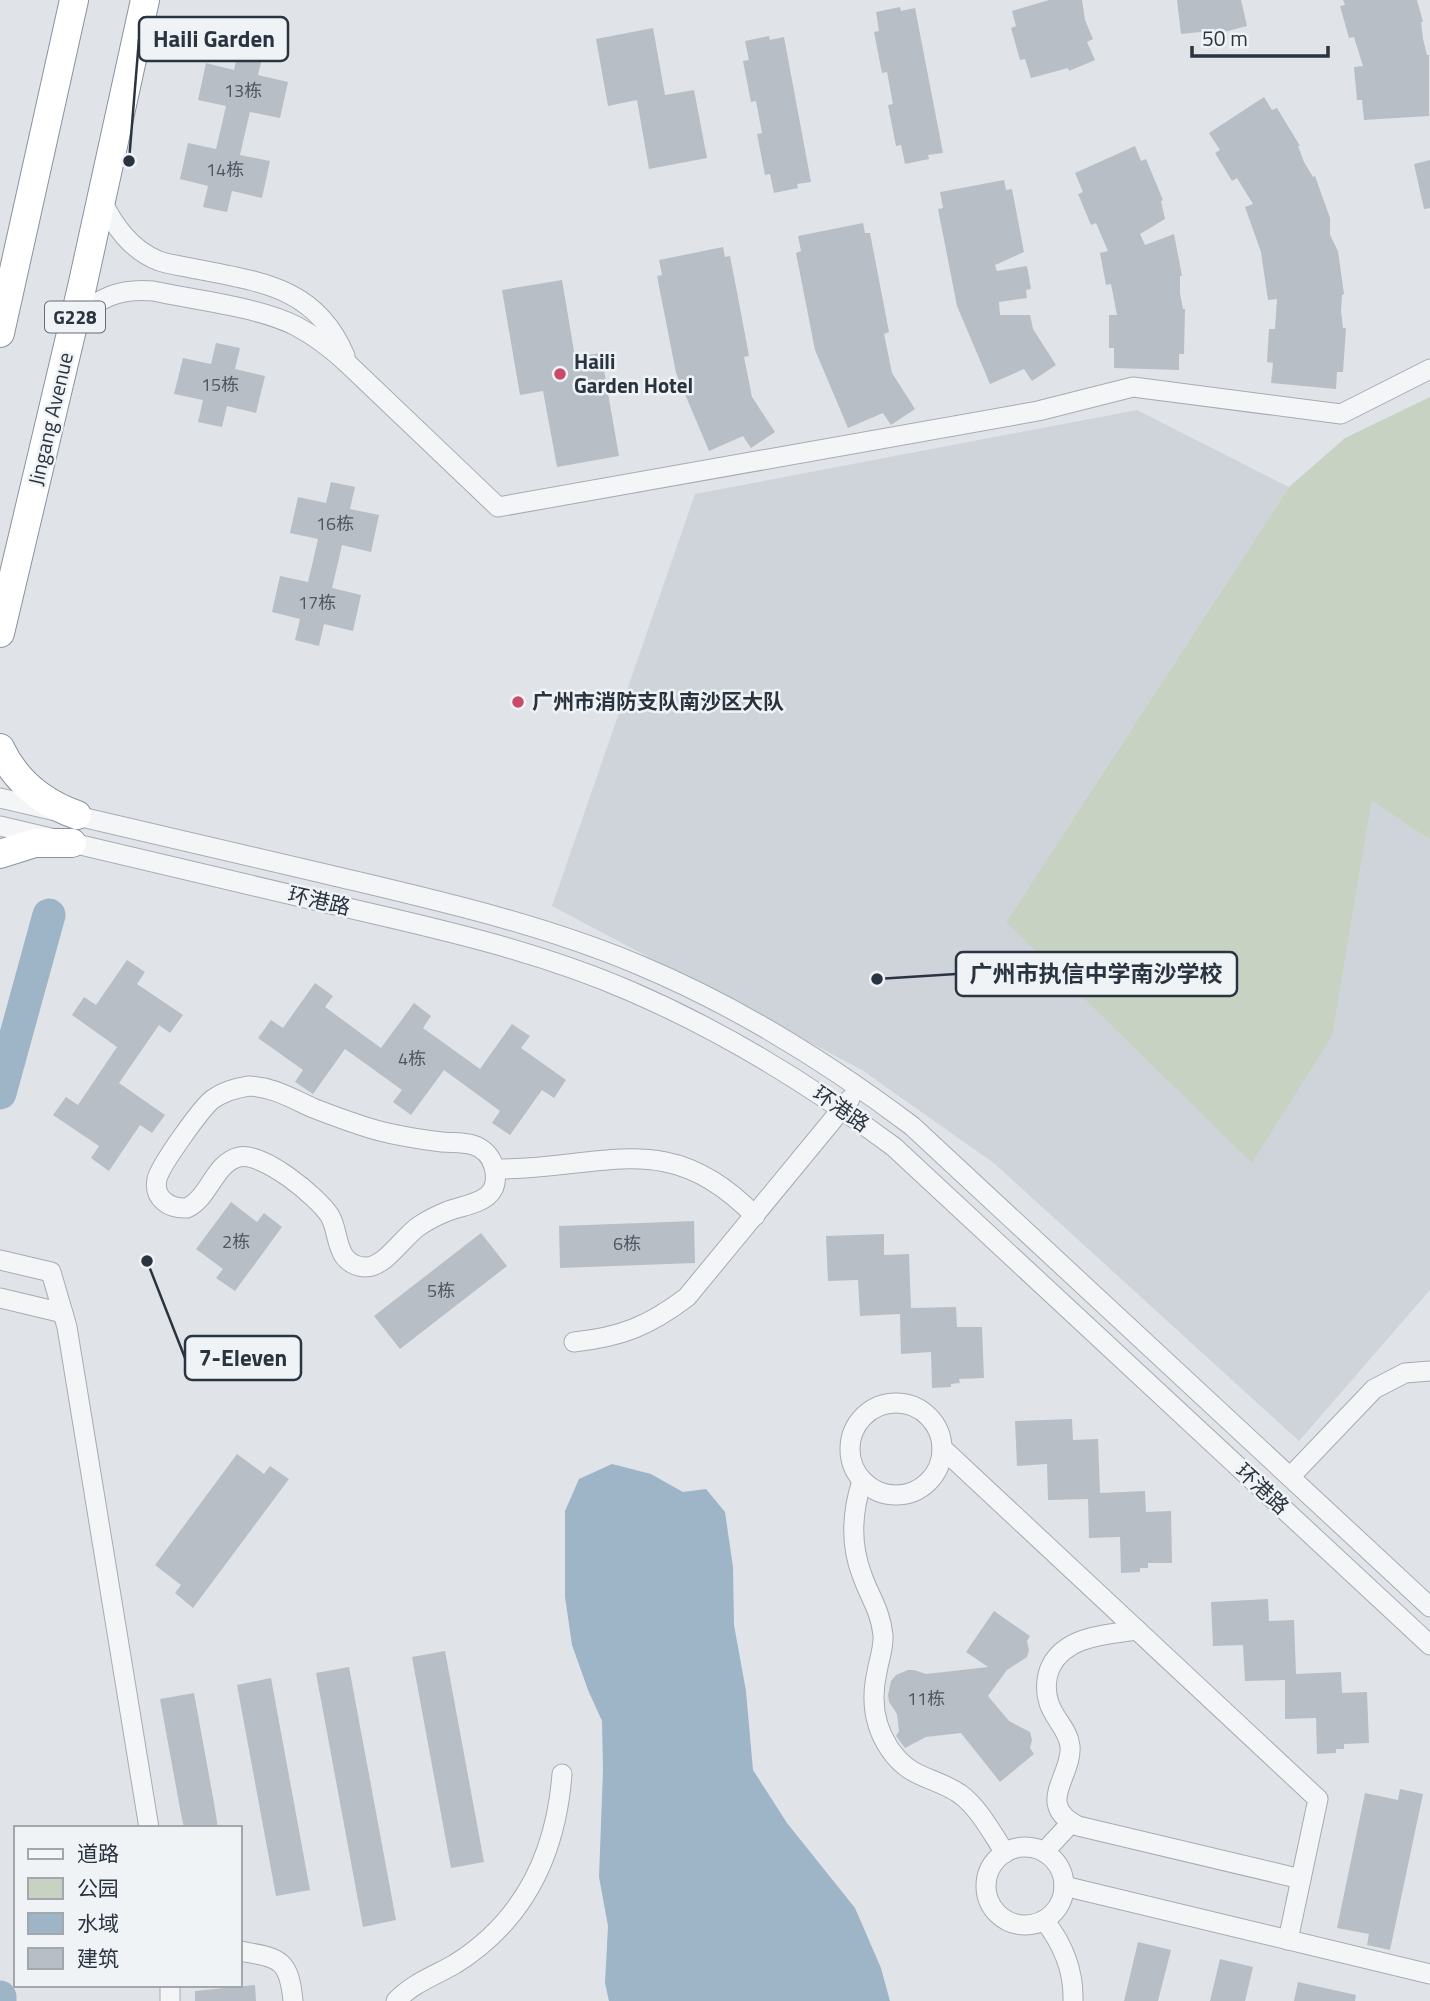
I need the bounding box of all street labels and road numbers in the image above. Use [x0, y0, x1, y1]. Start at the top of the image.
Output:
road number: G228 [45, 302, 105, 332]
street label: Jingang Avenue [19, 349, 81, 488]
street label: 环港路 [285, 877, 354, 923]
street label: 环港路 [807, 1077, 877, 1139]
street label: 环港路 [1229, 1455, 1297, 1521]

